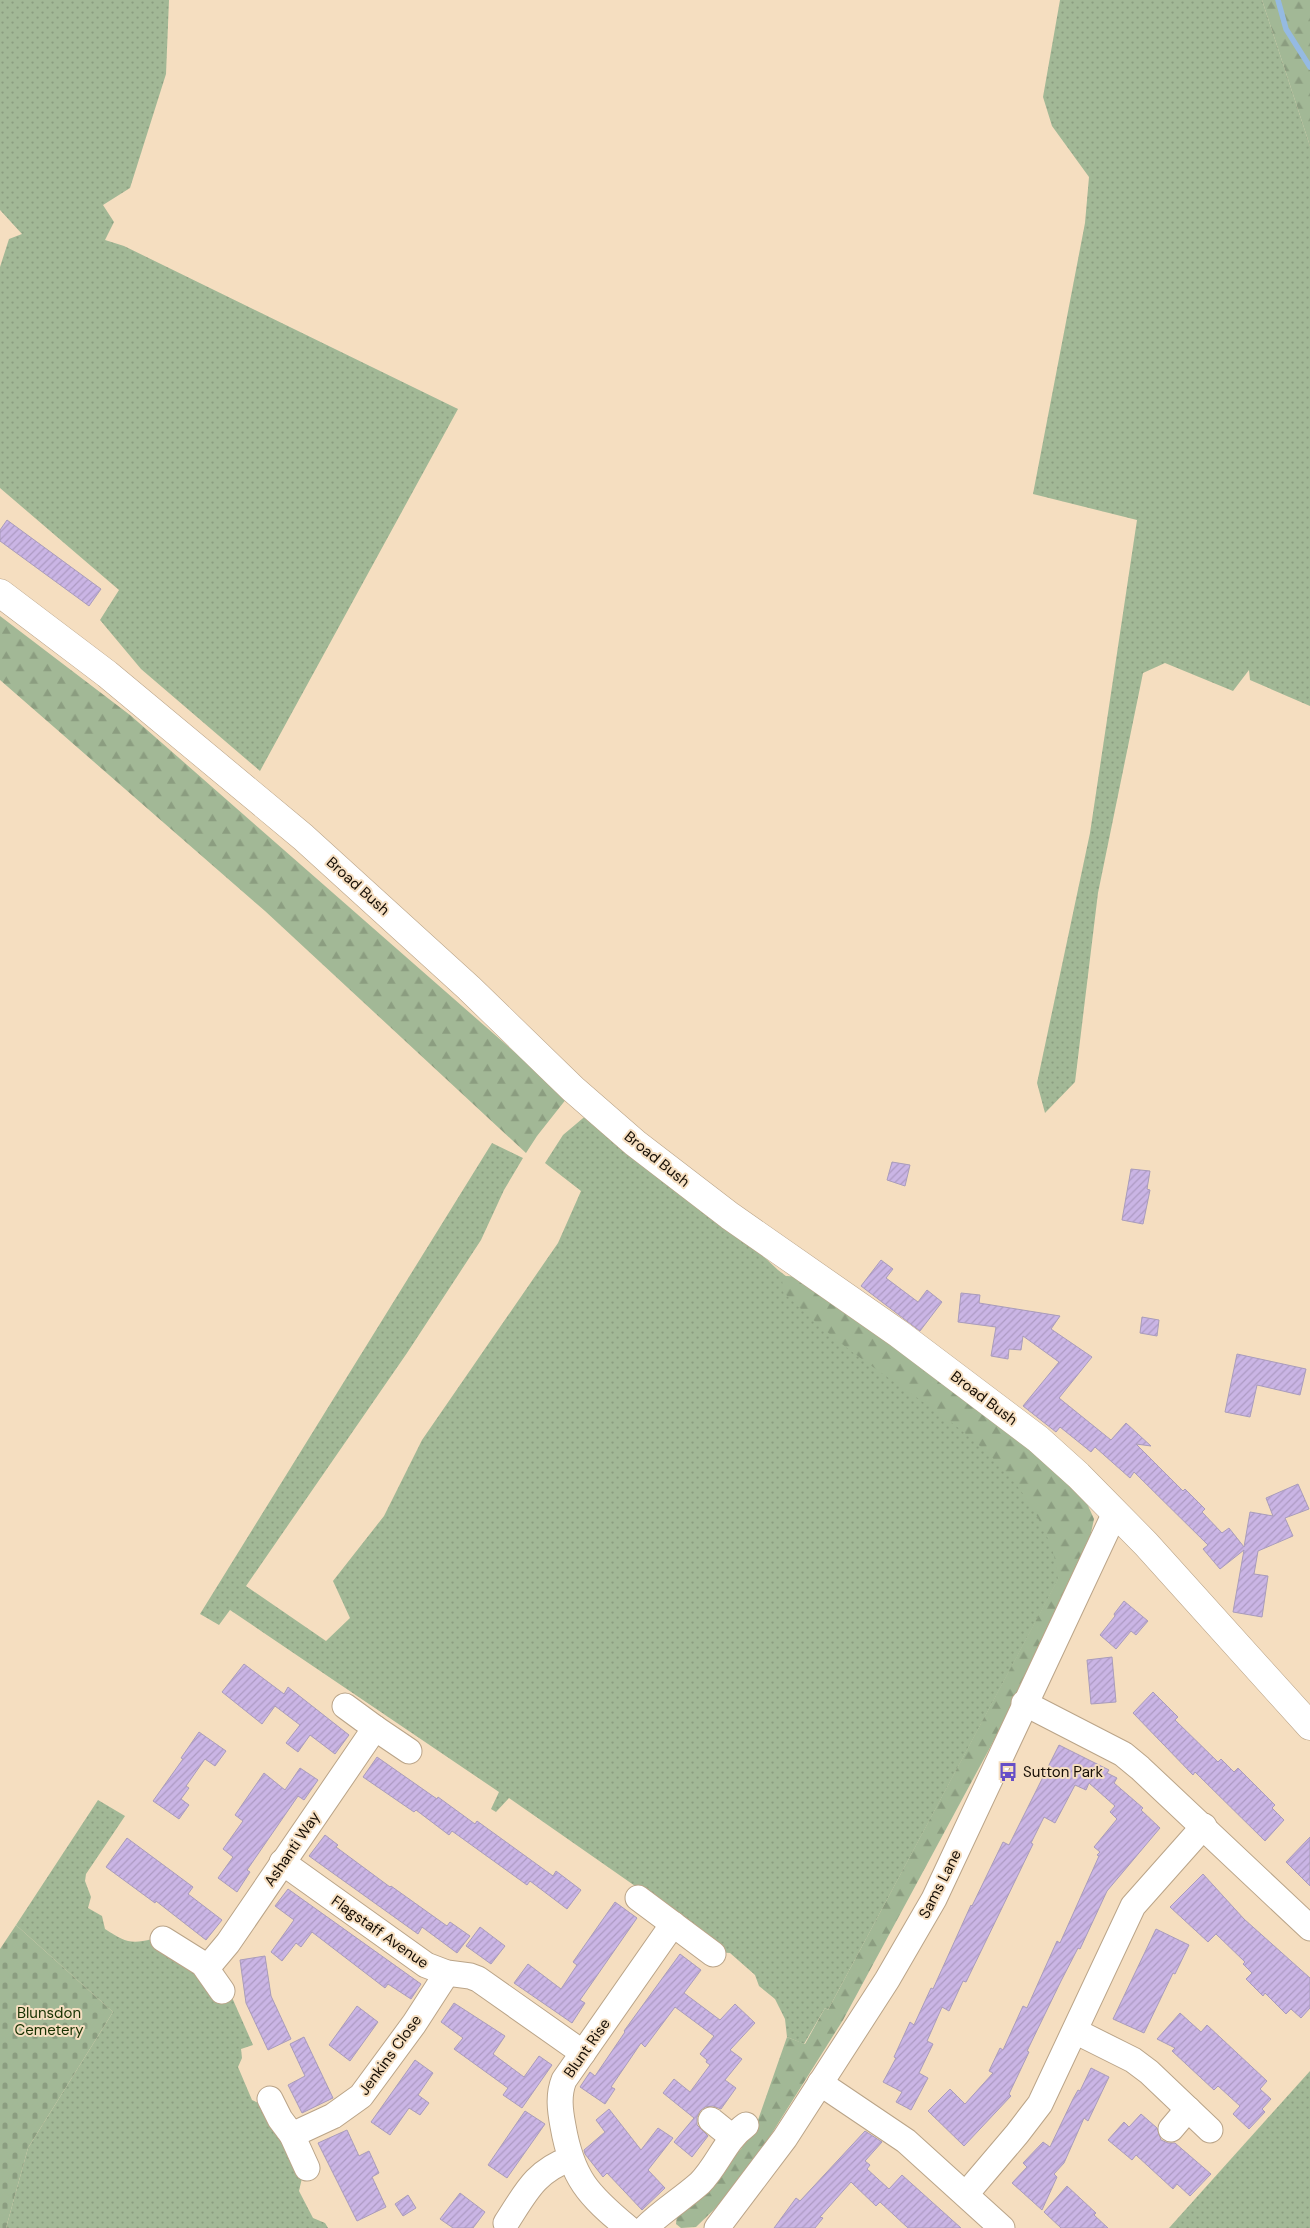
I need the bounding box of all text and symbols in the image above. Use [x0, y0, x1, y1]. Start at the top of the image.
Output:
street label: Broad Bush [322, 852, 394, 920]
street label: Broad Bush [620, 1127, 694, 1191]
street label: Broad Bush [947, 1366, 1021, 1430]
bus stop icon: Sutton Park [997, 1761, 1019, 1783]
place label: Sutton Park [1023, 1762, 1103, 1782]
street label: Ashanti Way [260, 1807, 325, 1890]
street label: Sams Lane [914, 1846, 966, 1922]
street label: Flagstaff Avenue [327, 1891, 433, 1973]
park label: Blunsdon Cemetery [15, 2003, 84, 2040]
street label: Jenkins Close [354, 2011, 426, 2099]
street label: Blunt Rise [559, 2014, 615, 2082]

